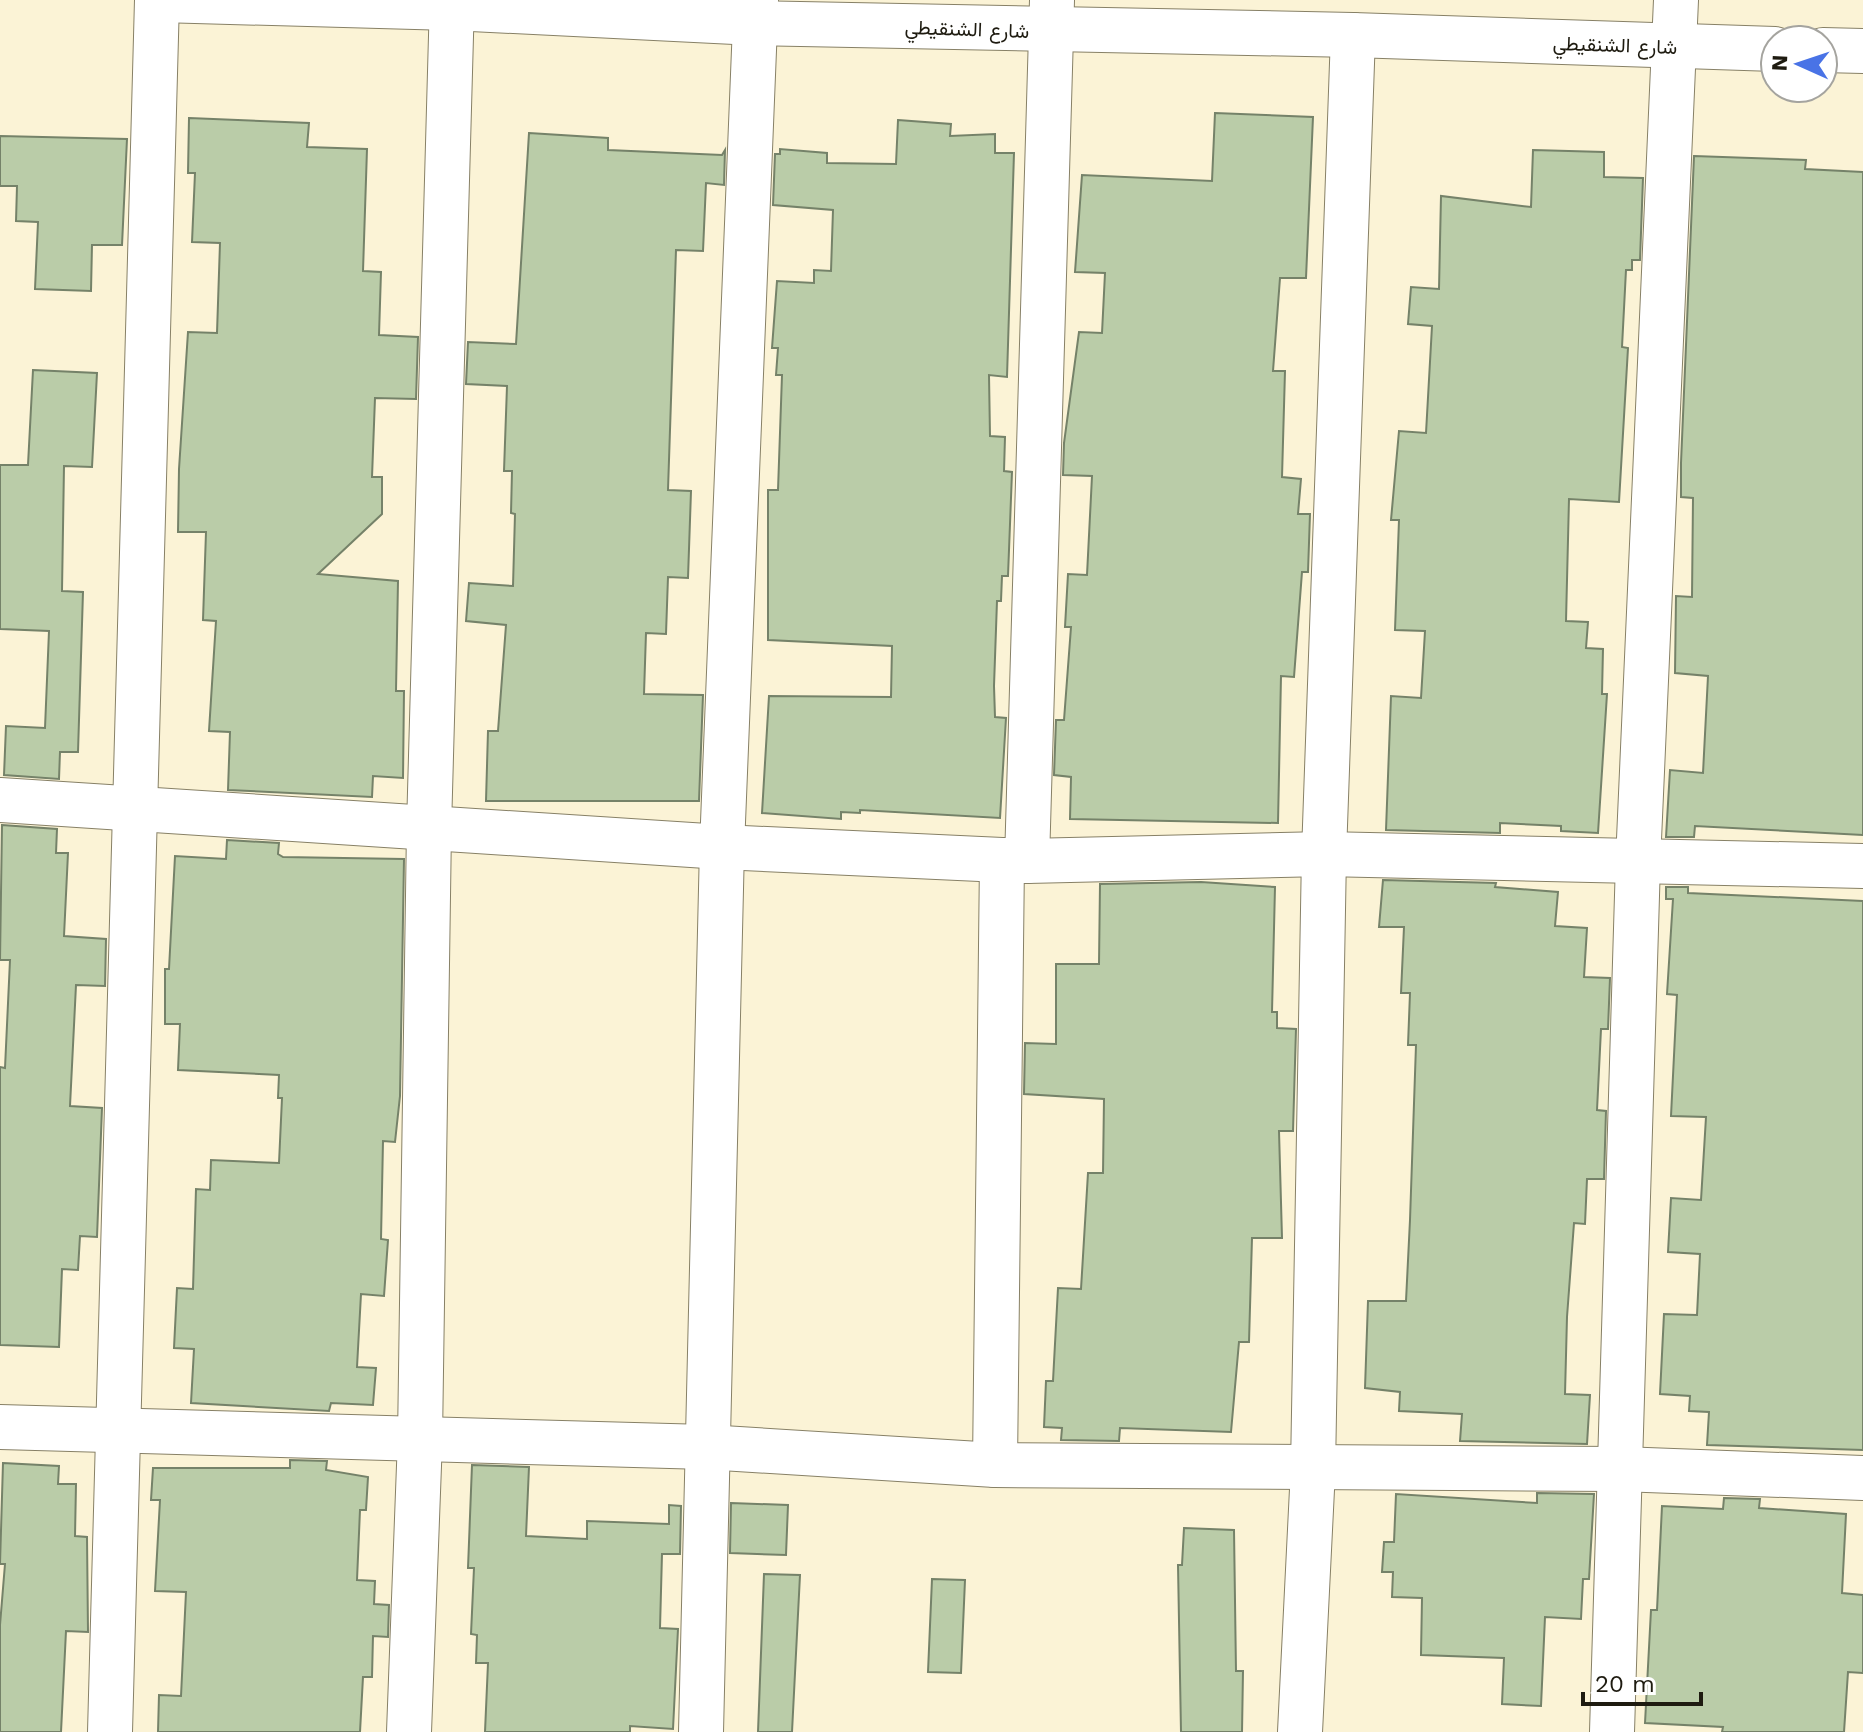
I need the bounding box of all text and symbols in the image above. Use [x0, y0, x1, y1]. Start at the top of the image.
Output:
street label: شارع الشنقيطي [904, 15, 1030, 48]
north arrow [1759, 24, 1839, 104]
street label: شارع الشنقيطي [1552, 31, 1678, 64]
text: N [1767, 54, 1792, 72]
scale bar [1583, 1656, 1701, 1706]
text: 20 m [1595, 1670, 1655, 1698]

